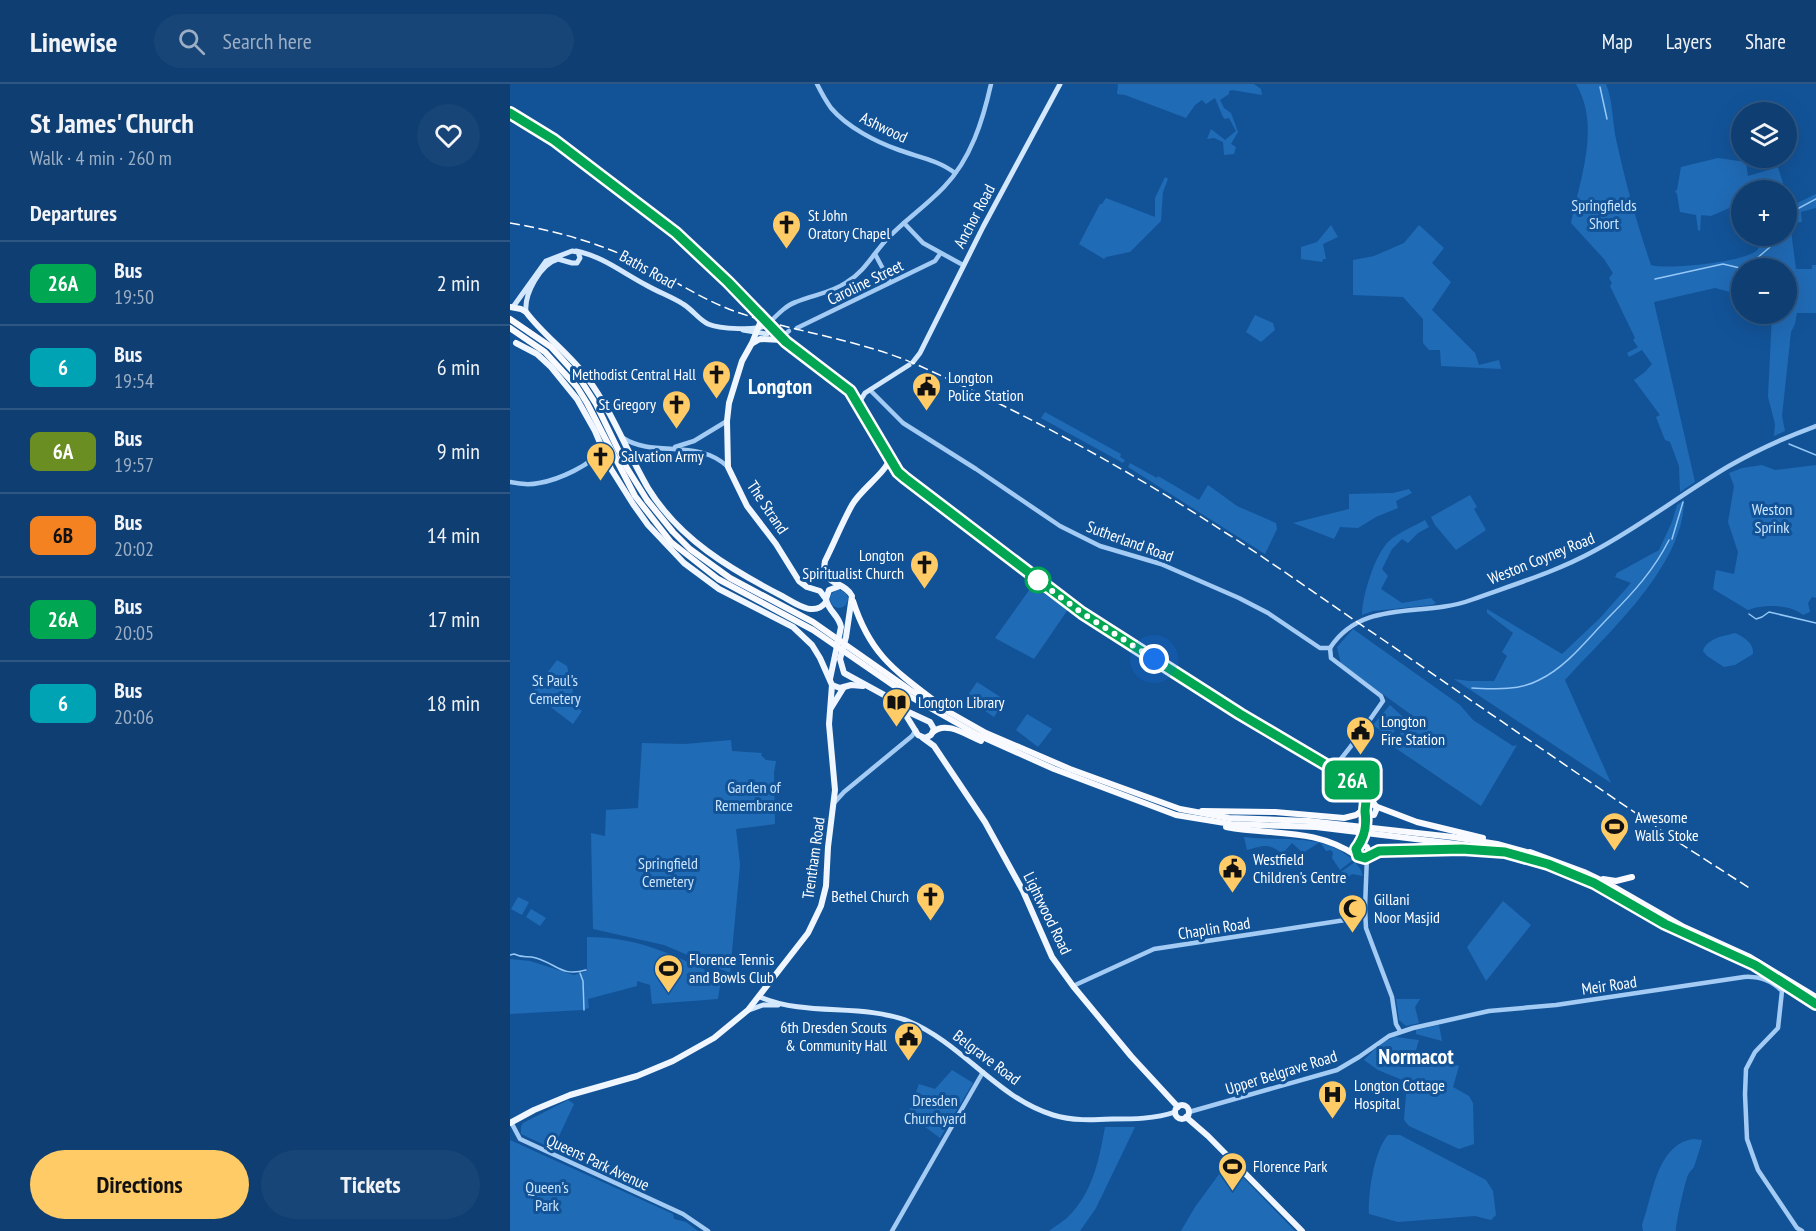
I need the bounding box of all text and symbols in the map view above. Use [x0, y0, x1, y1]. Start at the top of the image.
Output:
search box [154, 14, 574, 68]
text: Linewise [30, 23, 118, 60]
icon: search [175, 25, 208, 58]
text: Search here [223, 27, 312, 55]
text: Map [1602, 28, 1633, 55]
text: Layers [1666, 28, 1712, 55]
text: Share [1745, 28, 1786, 55]
map controls [1731, 102, 1797, 324]
button: layers [1731, 102, 1797, 168]
text: St James' Church [30, 104, 194, 141]
button: heart [417, 104, 480, 167]
street label: Ashwood [857, 107, 911, 147]
text: Walk · 4 min · 260 m [30, 145, 172, 171]
button: + [1731, 180, 1797, 246]
street label: Anchor Road [949, 181, 999, 251]
park label: Springfields Short [1571, 195, 1637, 233]
text: Departures [30, 199, 117, 227]
place label: St John Oratory Chapel [808, 205, 890, 243]
church icon: St John Oratory Chapel [771, 208, 803, 250]
street label: Baths Road [616, 245, 680, 293]
street label: Caroline Street [824, 255, 907, 309]
text: Bus [114, 256, 142, 284]
button: − [1731, 258, 1797, 324]
text: 2 min [437, 269, 480, 297]
text: 26A [48, 270, 78, 297]
text: 19:50 [114, 284, 154, 310]
text: Bus [114, 340, 142, 368]
text: 6 min [437, 353, 480, 381]
text: 6 [58, 354, 68, 381]
church icon: Methodist Central Hall [701, 358, 733, 400]
place label: Methodist Central Hall [572, 364, 696, 384]
place label: Longton Police Station [948, 367, 1024, 405]
text: 19:54 [114, 368, 154, 394]
public building icon: Longton Police Station [911, 370, 943, 412]
district label: Longton [748, 372, 812, 400]
church icon: St Gregory [661, 388, 693, 430]
place label: St Gregory [598, 394, 656, 414]
text: Bus [114, 424, 142, 452]
text: 9 min [437, 437, 480, 465]
text: 6A [53, 438, 73, 465]
church icon: Salvation Army [584, 440, 616, 482]
place label: Salvation Army [621, 446, 704, 466]
text: 19:57 [114, 452, 154, 478]
street label: The Strand [743, 476, 793, 538]
park label: Weston Sprink [1752, 499, 1792, 537]
text: Bus [114, 508, 142, 536]
street label: Sutherland Road [1084, 516, 1176, 566]
text: 14 min [427, 521, 480, 549]
text: 6B [53, 522, 73, 549]
street label: Weston Coyney Road [1485, 528, 1597, 588]
text: 20:02 [114, 536, 154, 562]
place label: Longton Spiritualist Church [802, 545, 904, 583]
church icon: Longton Spiritualist Church [909, 548, 941, 590]
unlabelled marker [1025, 567, 1051, 593]
text: Bus [114, 592, 142, 620]
text: 17 min [428, 605, 480, 633]
text: 26A [48, 606, 78, 633]
text: 20:05 [114, 620, 154, 646]
your location [1139, 644, 1169, 674]
park label: St Paul's Cemetery [529, 670, 581, 708]
text: Bus [114, 676, 142, 704]
library icon: Longton Library [881, 686, 913, 728]
text: 18 min [427, 689, 480, 717]
text: 6 [58, 690, 68, 717]
place label: Longton Library [918, 692, 1005, 712]
text: 20:06 [114, 704, 154, 730]
place label: Longton Fire Station [1381, 711, 1445, 749]
public building icon: Longton Fire Station [1344, 714, 1376, 756]
line badge: 26A [1318, 760, 1386, 800]
text: 26A [1337, 767, 1367, 794]
park label: Garden of Remembrance [715, 777, 793, 815]
place label: Awesome Walls Stoke [1635, 807, 1699, 845]
sports icon: Awesome Walls Stoke [1598, 810, 1630, 852]
street label: Trentham Road [797, 816, 829, 900]
place label: Westfield Children's Centre [1253, 849, 1346, 887]
public building icon: Westfield Children's Centre [1216, 852, 1248, 894]
park label: Springfield Cemetery [638, 853, 698, 891]
street label: Lightwood Road [1019, 869, 1077, 958]
church icon: Bethel Church [914, 880, 946, 922]
place label: Bethel Church [831, 886, 909, 906]
place label: Gillani Noor Masjid [1374, 889, 1440, 927]
mosque icon: Gillani Noor Masjid [1337, 892, 1369, 934]
street label: Chaplin Road [1177, 912, 1252, 944]
place label: Florence Tennis and Bowls Club [689, 949, 774, 987]
sports icon: Florence Tennis and Bowls Club [652, 952, 684, 994]
street label: Meir Road [1580, 971, 1638, 999]
place label: 6th Dresden Scouts & Community Hall [780, 1017, 887, 1055]
public building icon: 6th Dresden Scouts & Community Hall [892, 1020, 924, 1062]
street label: Belgrave Road [949, 1025, 1025, 1089]
district label: Normacot [1378, 1042, 1454, 1070]
street label: Upper Belgrave Road [1223, 1046, 1339, 1098]
place label: Longton Cottage Hospital [1354, 1075, 1445, 1113]
hospital icon: Longton Cottage Hospital [1317, 1078, 1349, 1120]
park label: Dresden Churchyard [904, 1090, 966, 1128]
street label: Queens Park Avenue [543, 1129, 653, 1195]
button: Directions [30, 1150, 249, 1219]
button: Tickets [261, 1150, 480, 1219]
sports icon: Florence Park [1216, 1150, 1248, 1192]
place label: Florence Park [1253, 1156, 1328, 1176]
park label: Queen's Park [525, 1177, 569, 1215]

